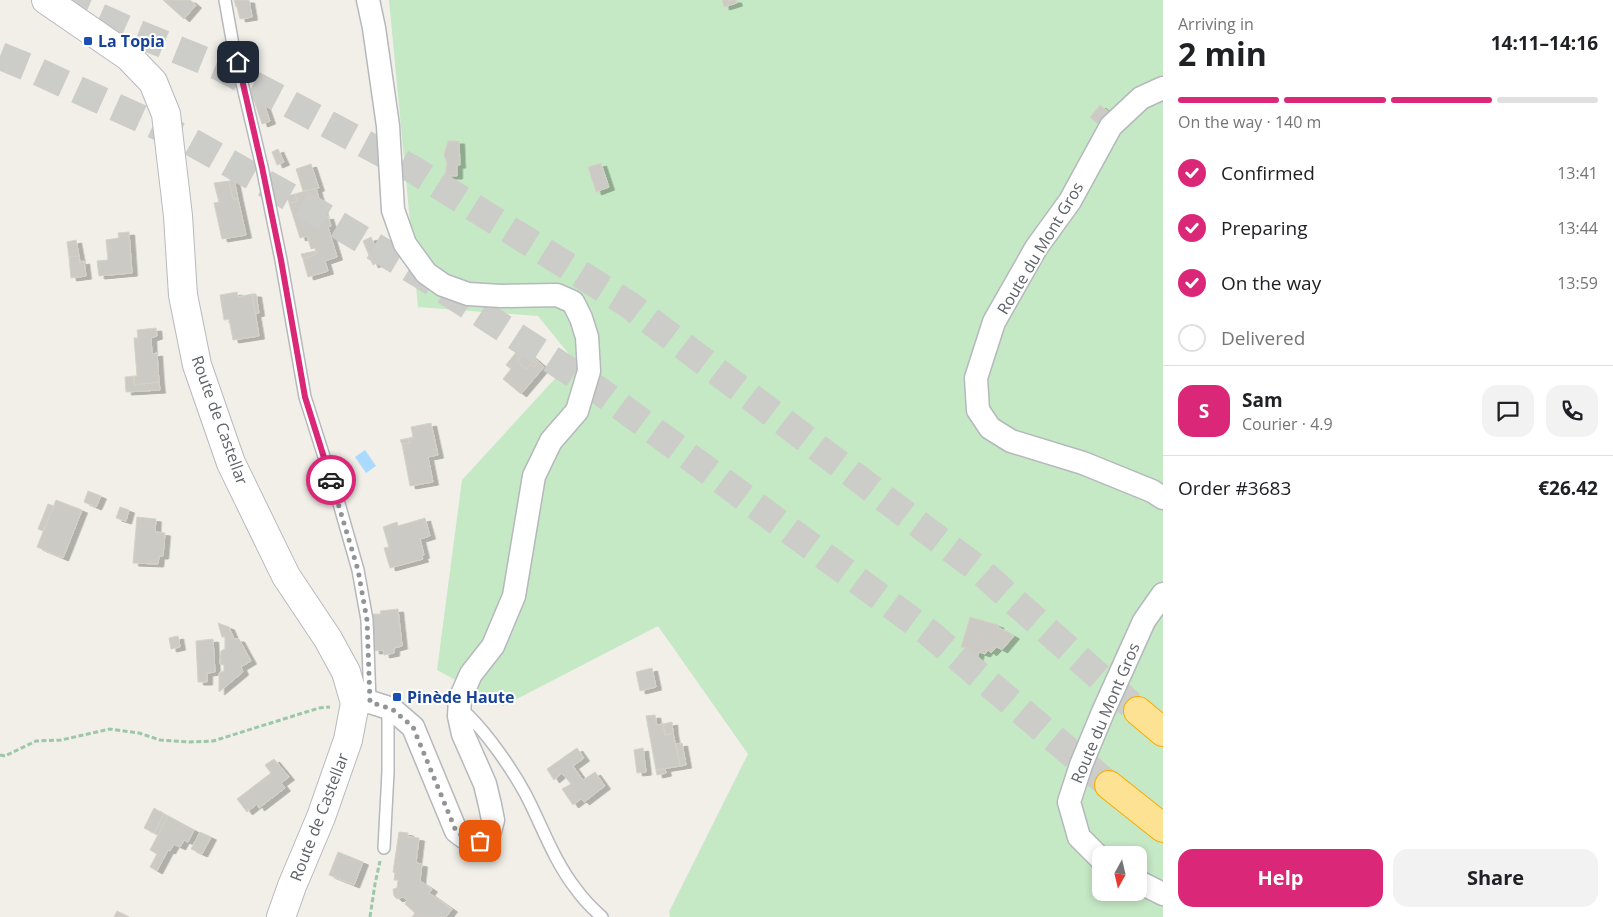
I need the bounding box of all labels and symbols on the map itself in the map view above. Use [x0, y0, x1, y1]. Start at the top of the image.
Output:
place label: La Topia [98, 30, 165, 52]
marker: La Topia [82, 35, 94, 47]
pin [217, 41, 259, 83]
street label: Route du Mont Gros [992, 178, 1088, 318]
street label: Route de Castellar [186, 352, 254, 488]
courier [306, 455, 356, 505]
street label: Route du Mont Gros [1065, 639, 1145, 787]
place label: Pinède Haute [407, 686, 514, 708]
marker: Pinède Haute [391, 691, 403, 703]
street label: Route de Castellar [284, 749, 354, 884]
pin [459, 820, 501, 862]
north arrow [1092, 846, 1148, 901]

